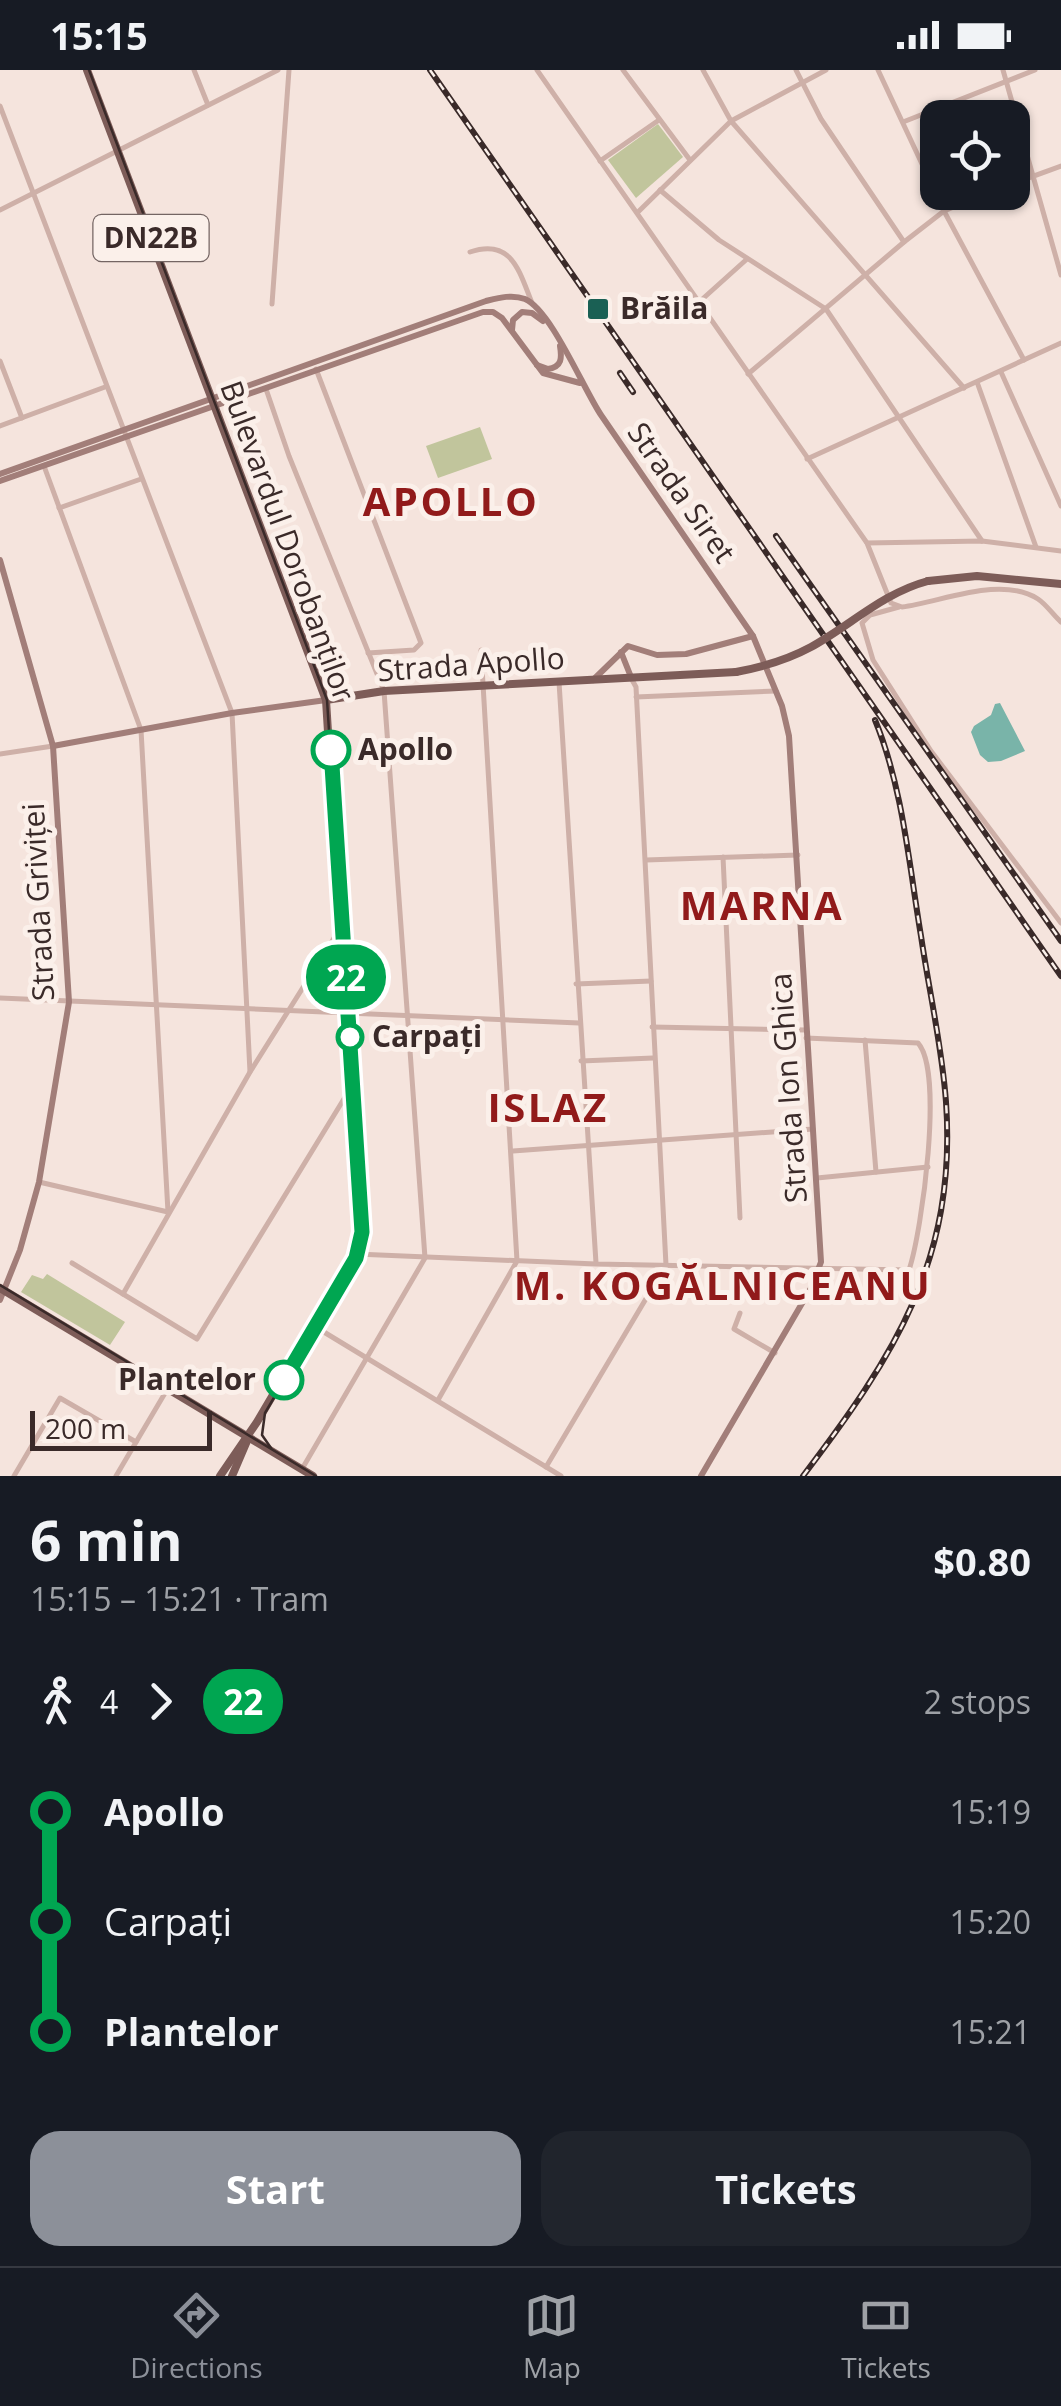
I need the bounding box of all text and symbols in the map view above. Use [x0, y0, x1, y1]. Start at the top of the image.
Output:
text: 15:15 [50, 9, 148, 61]
map controls [920, 100, 1030, 210]
button: locate [920, 100, 1030, 210]
road number: DN22B [94, 215, 208, 261]
place label: Brăila [620, 287, 708, 328]
marker: Brăila [585, 296, 611, 322]
street label: Bulevardul Dorobanților [211, 375, 365, 706]
street label: Strada Siret [619, 414, 746, 571]
district label: APOLLO [363, 473, 539, 528]
street label: Strada Apollo [376, 637, 566, 690]
place label: Apollo [358, 728, 453, 769]
marker: Apollo [312, 731, 350, 769]
street label: Strada Griviței [12, 802, 63, 1002]
district label: MARNA [680, 877, 844, 932]
line badge: 22 [301, 944, 391, 1010]
text: 22 [326, 954, 366, 1001]
street label: Strada Ion Ghica [759, 972, 816, 1204]
place label: Carpați [372, 1015, 482, 1056]
marker: Carpați [337, 1024, 363, 1050]
district label: ISLAZ [487, 1079, 609, 1134]
district label: M. KOGĂLNICEANU [514, 1257, 932, 1312]
place label: Plantelor [118, 1358, 256, 1399]
marker: Plantelor [265, 1361, 303, 1399]
scale bar [30, 1406, 212, 1450]
text: 200 m [45, 1409, 126, 1447]
text: 6 min [30, 1502, 183, 1577]
text: $0.80 [933, 1535, 1031, 1587]
text: 15:15 – 15:21 · Tram [30, 1577, 329, 1620]
icon: walk [30, 1674, 85, 1729]
icon: forward [133, 1674, 188, 1729]
text: 22 [223, 1678, 263, 1725]
text: 4 [100, 1680, 118, 1723]
text: 2 stops [924, 1680, 1031, 1723]
text: Apollo [104, 1785, 225, 1837]
text: 15:19 [949, 1790, 1031, 1833]
text: Carpați [104, 1895, 232, 1947]
text: 15:20 [949, 1900, 1031, 1943]
text: Plantelor [104, 2005, 279, 2057]
text: 15:21 [949, 2010, 1031, 2053]
button: Start [30, 2131, 521, 2246]
button: Tickets [541, 2131, 1031, 2246]
tab: Directions [130, 2288, 263, 2386]
tab: Map [523, 2288, 581, 2386]
tab: Tickets [841, 2288, 931, 2386]

